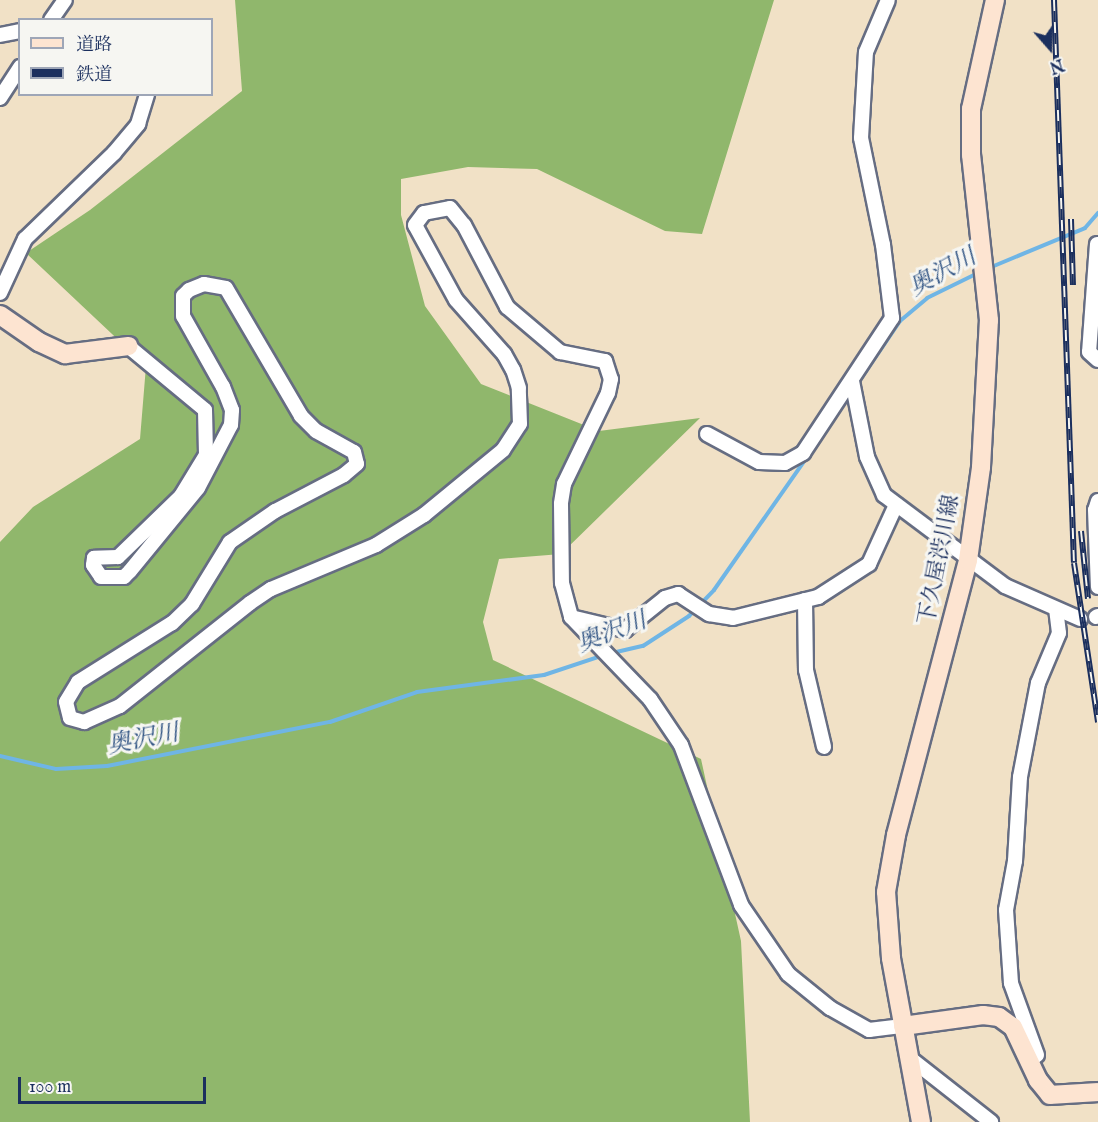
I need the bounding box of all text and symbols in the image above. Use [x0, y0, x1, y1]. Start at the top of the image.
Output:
legend [18, 18, 213, 96]
north arrow [1020, 18, 1080, 78]
text: 道路 [76, 34, 112, 57]
text: N [1046, 53, 1066, 77]
text: 鉄道 [76, 64, 112, 87]
water label: 奥沢川 [905, 243, 981, 303]
street label: 下久屋渋川線 [914, 493, 966, 627]
water label: 奥沢川 [573, 607, 651, 659]
water label: 奥沢川 [105, 719, 181, 761]
scale bar [21, 1065, 208, 1103]
text: 100 m [29, 1076, 71, 1099]

